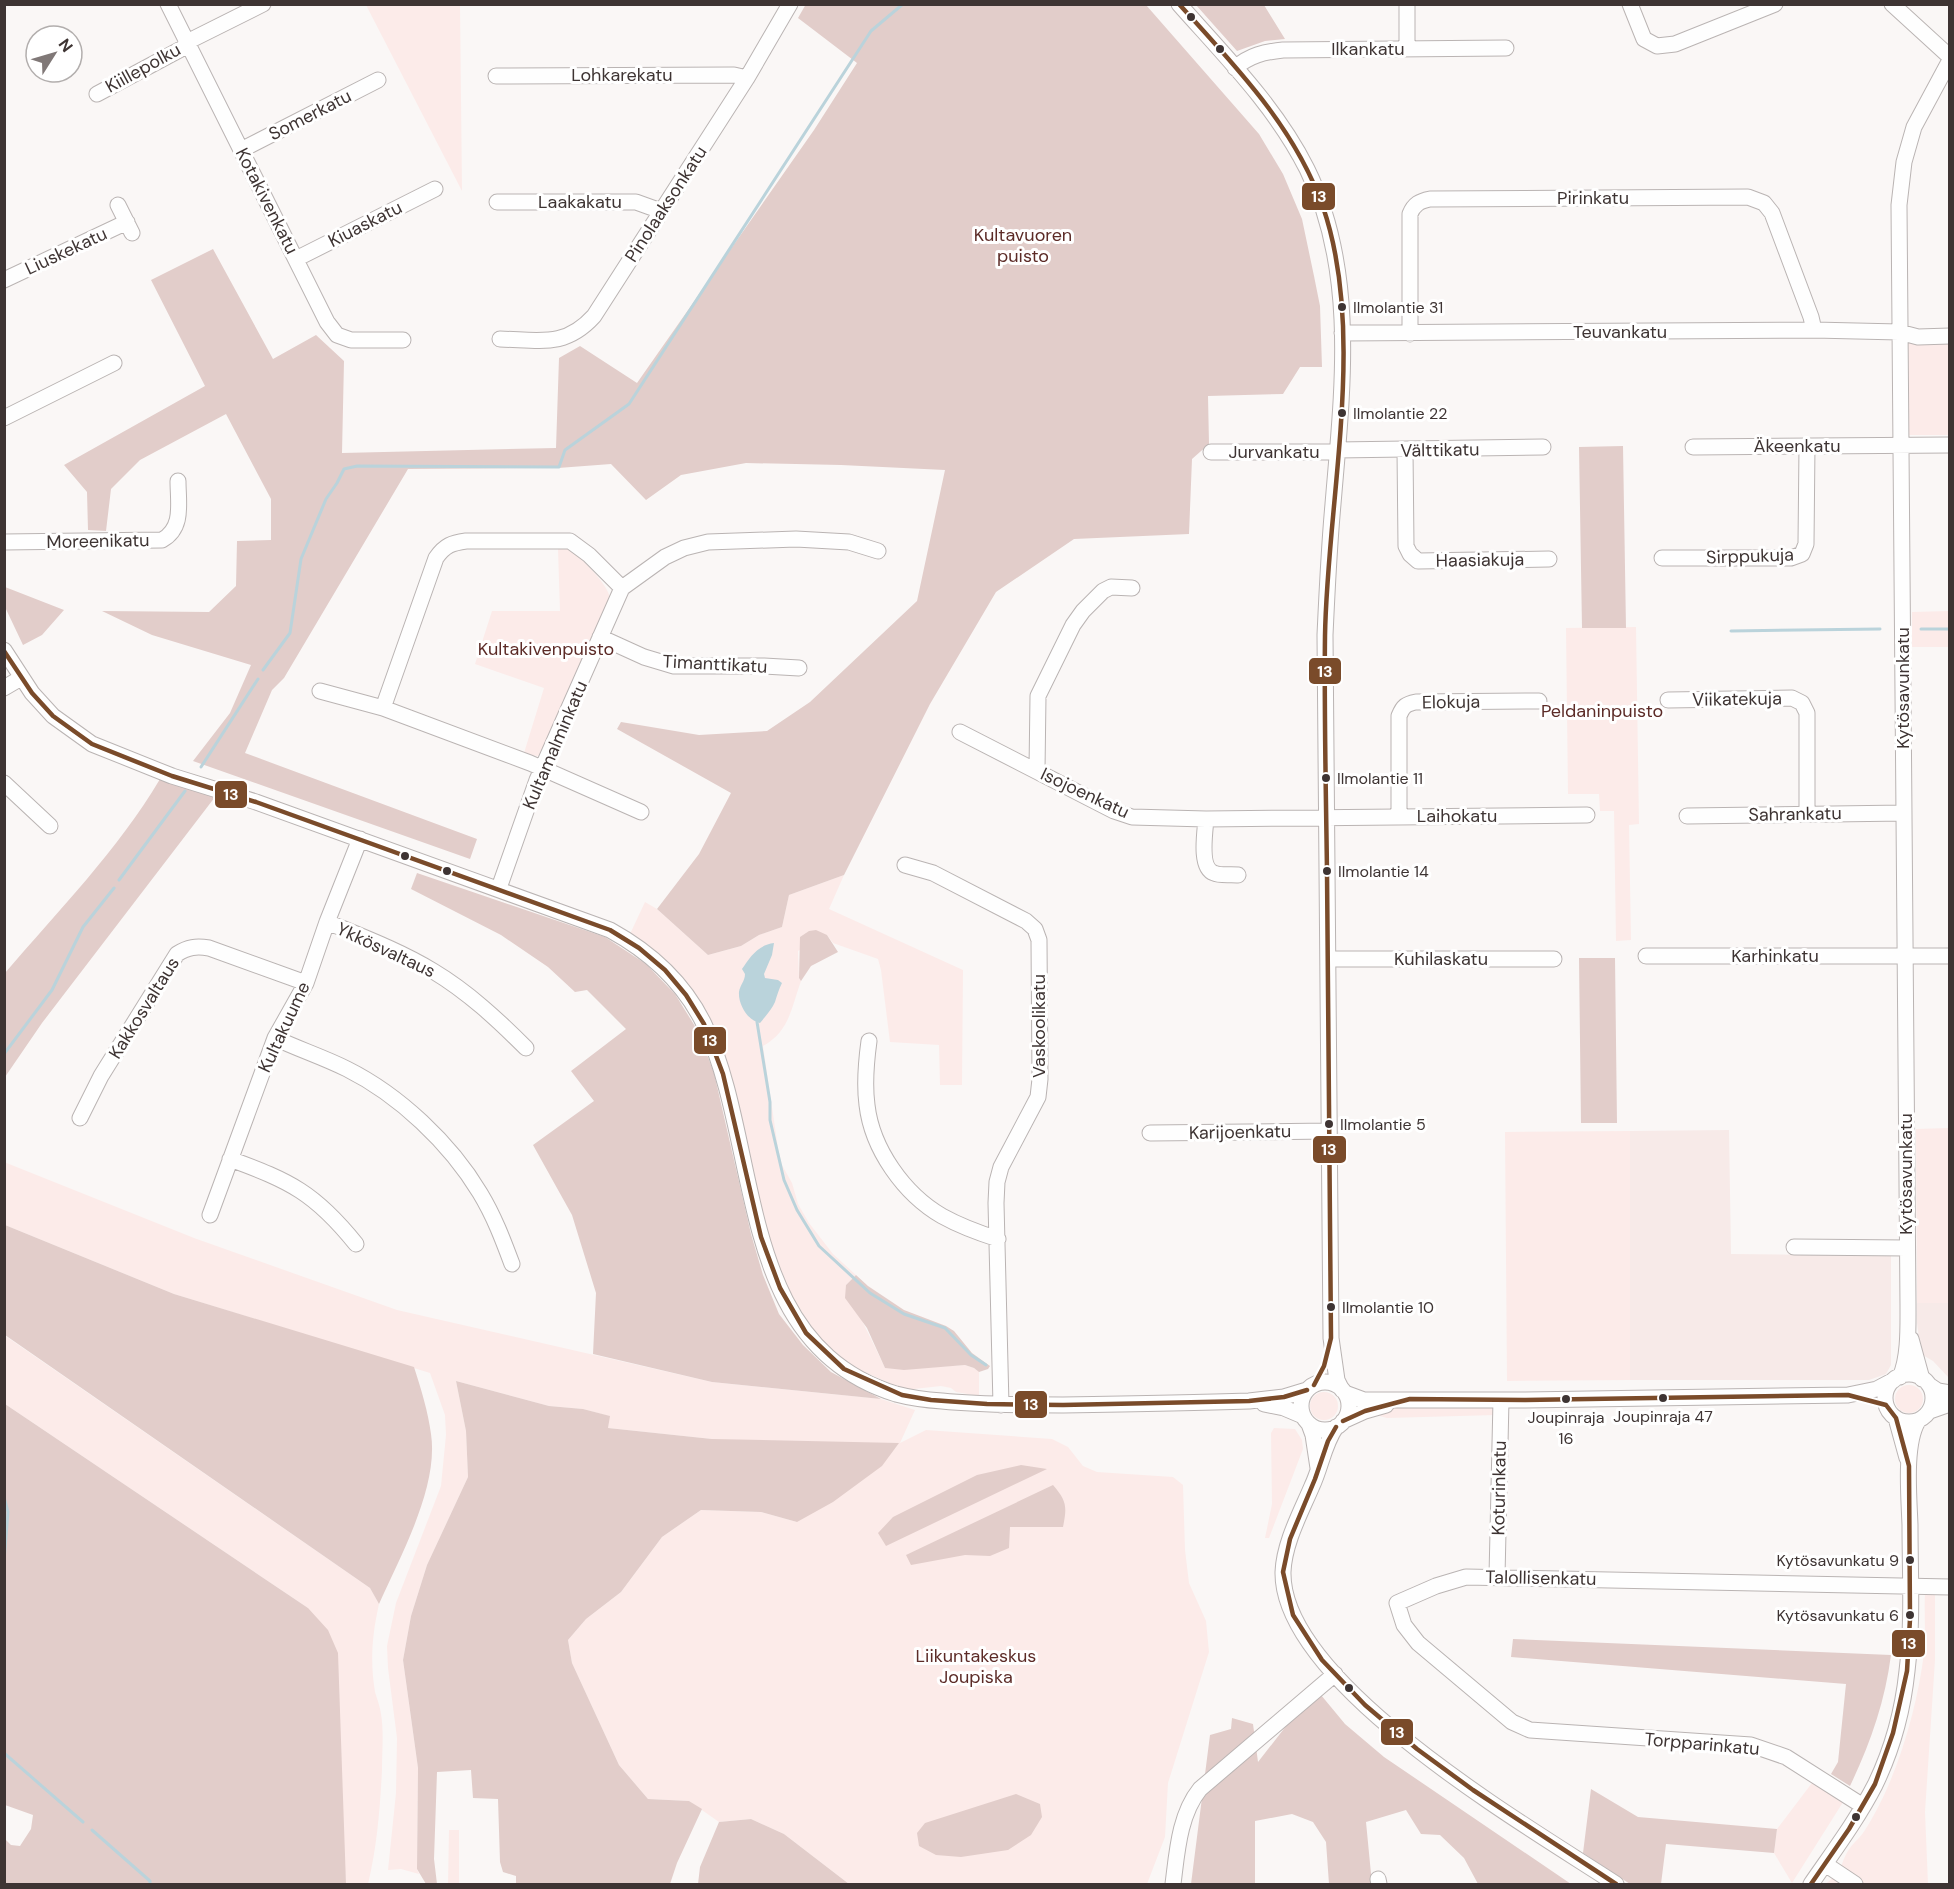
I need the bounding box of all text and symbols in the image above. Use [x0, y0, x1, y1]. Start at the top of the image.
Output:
unlabelled marker [1185, 11, 1197, 23]
north arrow [24, 24, 84, 84]
text: N [54, 34, 77, 56]
street label: Kiillepolku [101, 37, 185, 99]
street label: Ilkankatu [1331, 37, 1405, 61]
unlabelled marker [1214, 43, 1226, 55]
street label: Lohkarekatu [571, 63, 673, 87]
street label: Somerkatu [264, 84, 356, 146]
street label: Pinolaaksonkatu [619, 141, 713, 267]
street label: Kotakivenkatu [230, 144, 304, 258]
line badge: 13 [1301, 182, 1336, 211]
text: 13 [1311, 186, 1327, 207]
street label: Pirinkatu [1557, 186, 1629, 210]
street label: Laakakatu [538, 190, 622, 214]
street label: Kiuaskatu [324, 195, 406, 253]
street label: Liuskekatu [21, 222, 111, 280]
park label: Kultavuoren puisto [974, 223, 1072, 268]
place label: Ilmolantie 31 [1353, 297, 1443, 318]
marker: Ilmolantie 31 [1336, 301, 1348, 313]
street label: Teuvankatu [1573, 320, 1667, 344]
place label: Ilmolantie 22 [1353, 403, 1447, 424]
marker: Ilmolantie 22 [1336, 407, 1348, 419]
street label: Äkeenkatu [1753, 434, 1841, 458]
street label: Välttikatu [1400, 437, 1480, 463]
street label: Jurvankatu [1228, 440, 1320, 464]
street label: Moreenikatu [46, 528, 150, 554]
street label: Sirppukuja [1706, 542, 1794, 570]
street label: Haasiakuja [1436, 547, 1524, 573]
street label: Kytösavunkatu [1891, 627, 1915, 749]
park label: Kultakivenpuisto [478, 637, 614, 661]
street label: Timanttikatu [662, 649, 768, 679]
line badge: 13 [1308, 657, 1342, 685]
text: 13 [1317, 661, 1333, 682]
street label: Kultamalminkatu [517, 677, 593, 813]
street label: Viikatekuja [1692, 686, 1782, 712]
street label: Elokuja [1422, 689, 1480, 715]
park label: Peldaninpuisto [1541, 699, 1663, 723]
street label: Isojoenkatu [1037, 762, 1133, 824]
place label: Ilmolantie 11 [1337, 768, 1423, 789]
marker: Ilmolantie 11 [1320, 772, 1332, 784]
line badge: 13 [214, 780, 248, 809]
text: 13 [223, 784, 239, 805]
street label: Sahrankatu [1748, 801, 1842, 827]
street label: Laihokatu [1417, 804, 1497, 828]
unlabelled marker [399, 850, 411, 862]
place label: Ilmolantie 14 [1338, 861, 1429, 882]
unlabelled marker [441, 865, 453, 877]
marker: Ilmolantie 14 [1321, 865, 1333, 877]
street label: Ykkösvaltaus [333, 917, 439, 983]
street label: Karhinkatu [1731, 944, 1819, 968]
street label: Kuhilaskatu [1394, 947, 1488, 971]
street label: Kakkosvaltaus [103, 953, 185, 1063]
street label: Vaskoolikatu [1027, 974, 1051, 1078]
street label: Kultakuume [253, 978, 315, 1076]
line badge: 13 [693, 1026, 727, 1055]
text: 13 [702, 1030, 718, 1051]
street label: Kytösavunkatu [1894, 1113, 1918, 1235]
place label: Ilmolantie 5 [1340, 1114, 1426, 1135]
marker: Ilmolantie 5 [1323, 1118, 1335, 1130]
street label: Karijoenkatu [1189, 1119, 1291, 1145]
line badge: 13 [1312, 1135, 1347, 1164]
text: 13 [1321, 1139, 1337, 1160]
place label: Ilmolantie 10 [1342, 1297, 1434, 1318]
marker: Ilmolantie 10 [1325, 1301, 1337, 1313]
line badge: 13 [1014, 1390, 1048, 1419]
marker: Joupinraja 47 [1657, 1392, 1669, 1404]
marker: Joupinraja 16 [1560, 1393, 1572, 1405]
text: 13 [1023, 1394, 1039, 1415]
place label: Joupinraja 47 [1613, 1406, 1713, 1427]
place label: Joupinraja 16 [1528, 1407, 1604, 1449]
street label: Koturinkatu [1486, 1440, 1512, 1536]
place label: Kytösavunkatu 9 [1777, 1550, 1899, 1571]
marker: Kytösavunkatu 9 [1904, 1554, 1916, 1566]
street label: Talollisenkatu [1485, 1565, 1597, 1591]
place label: Kytösavunkatu 6 [1777, 1605, 1899, 1626]
marker: Kytösavunkatu 6 [1904, 1609, 1916, 1621]
line badge: 13 [1891, 1629, 1926, 1658]
text: 13 [1901, 1633, 1917, 1654]
park label: Liikuntakeskus Joupiska [916, 1644, 1036, 1689]
unlabelled marker [1343, 1682, 1355, 1694]
line badge: 13 [1380, 1718, 1414, 1746]
text: 13 [1389, 1722, 1405, 1743]
street label: Torpparinkatu [1643, 1727, 1761, 1761]
unlabelled marker [1850, 1811, 1862, 1823]

